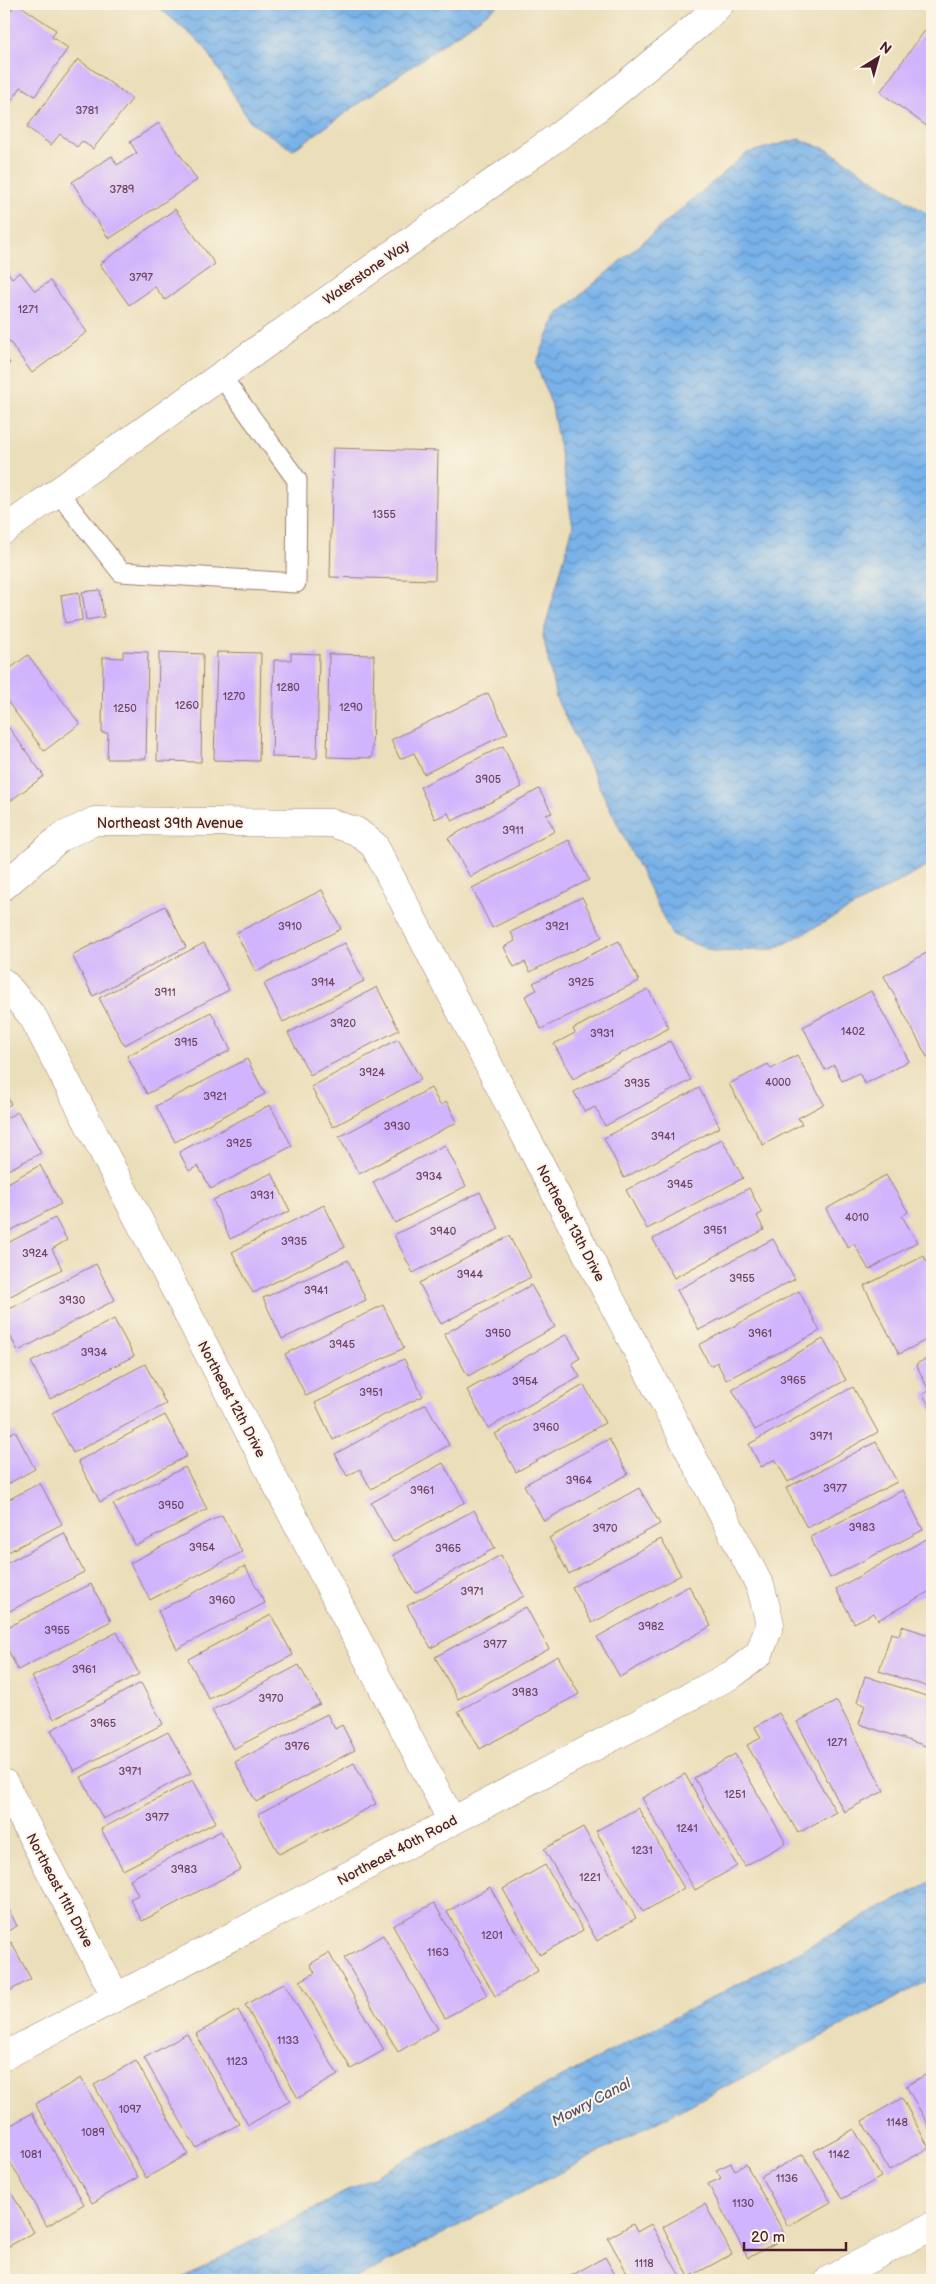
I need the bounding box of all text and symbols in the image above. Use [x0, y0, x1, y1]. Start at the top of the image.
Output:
north arrow [854, 32, 904, 82]
text: N [876, 38, 895, 58]
house number: 3781 [76, 104, 98, 117]
house number: 3789 [110, 183, 134, 196]
street label: Waterstone Way [320, 236, 413, 308]
house number: 3797 [129, 271, 154, 284]
house number: 1271 [18, 303, 38, 316]
house number: 1355 [372, 508, 396, 521]
house number: 1280 [276, 681, 300, 694]
house number: 1270 [223, 690, 246, 703]
house number: 1260 [175, 699, 199, 712]
house number: 1290 [339, 701, 363, 714]
house number: 1250 [113, 702, 137, 715]
house number: 3905 [475, 773, 501, 786]
street label: Northeast 39th Avenue [97, 815, 243, 832]
house number: 3911 [502, 824, 524, 837]
house number: 3910 [278, 920, 302, 933]
house number: 3921 [545, 920, 569, 933]
house number: 3914 [311, 976, 335, 989]
house number: 3925 [568, 976, 594, 989]
house number: 3911 [154, 986, 176, 999]
house number: 3920 [330, 1017, 357, 1030]
house number: 1402 [841, 1025, 865, 1038]
house number: 3931 [590, 1027, 614, 1040]
house number: 3915 [174, 1036, 198, 1049]
house number: 3924 [359, 1066, 385, 1079]
house number: 4000 [765, 1076, 792, 1089]
house number: 3935 [624, 1077, 650, 1090]
house number: 3921 [203, 1090, 227, 1103]
house number: 3930 [384, 1120, 411, 1133]
house number: 3941 [651, 1130, 675, 1143]
house number: 3925 [226, 1137, 252, 1150]
street label: Northeast 13th Drive [533, 1162, 609, 1284]
house number: 3934 [416, 1170, 443, 1183]
house number: 3945 [667, 1178, 693, 1191]
house number: 3931 [250, 1189, 274, 1202]
house number: 4010 [845, 1211, 869, 1224]
house number: 3951 [703, 1224, 727, 1237]
house number: 3940 [430, 1225, 457, 1238]
house number: 3935 [281, 1235, 307, 1248]
house number: 3924 [22, 1247, 48, 1260]
house number: 3944 [457, 1268, 484, 1281]
house number: 3955 [729, 1272, 755, 1285]
house number: 3941 [304, 1284, 328, 1297]
house number: 3930 [59, 1294, 86, 1307]
house number: 3950 [485, 1327, 511, 1340]
house number: 3961 [748, 1327, 772, 1340]
street label: Northeast 12th Drive [194, 1338, 269, 1460]
house number: 3945 [329, 1338, 355, 1351]
house number: 3934 [81, 1346, 108, 1359]
house number: 3965 [780, 1374, 806, 1387]
house number: 3954 [512, 1375, 538, 1388]
house number: 3951 [359, 1386, 383, 1399]
house number: 3960 [533, 1421, 560, 1434]
house number: 3971 [810, 1430, 832, 1443]
house number: 3964 [566, 1474, 593, 1487]
house number: 3977 [823, 1482, 848, 1495]
house number: 3961 [410, 1484, 434, 1497]
house number: 3950 [158, 1499, 184, 1512]
house number: 3983 [849, 1521, 875, 1534]
house number: 3970 [593, 1522, 618, 1535]
house number: 3954 [189, 1541, 215, 1554]
house number: 3965 [435, 1542, 461, 1555]
house number: 3971 [461, 1585, 483, 1598]
house number: 3960 [209, 1594, 236, 1607]
house number: 3982 [638, 1620, 665, 1633]
house number: 3955 [44, 1624, 70, 1637]
house number: 3977 [483, 1638, 508, 1651]
house number: 3961 [72, 1663, 96, 1676]
house number: 3983 [512, 1686, 538, 1699]
house number: 3970 [259, 1692, 284, 1705]
house number: 3965 [90, 1717, 116, 1730]
house number: 1271 [827, 1736, 847, 1749]
house number: 3976 [284, 1740, 310, 1753]
house number: 3971 [119, 1765, 141, 1778]
house number: 1251 [724, 1788, 746, 1801]
house number: 3977 [145, 1811, 170, 1824]
street label: Northeast 40th Road [334, 1812, 460, 1889]
house number: 1241 [676, 1822, 698, 1835]
street label: Northeast 11th Drive [22, 1830, 97, 1950]
house number: 1231 [631, 1844, 653, 1857]
house number: 3983 [171, 1863, 197, 1876]
house number: 1221 [579, 1871, 601, 1884]
house number: 1201 [481, 1929, 503, 1942]
house number: 1163 [427, 1946, 449, 1959]
house number: 1133 [277, 2034, 299, 2047]
house number: 1123 [226, 2055, 248, 2068]
water label: Mowry Canal [548, 2073, 635, 2131]
house number: 1097 [119, 2103, 142, 2116]
house number: 1148 [886, 2116, 908, 2129]
house number: 1089 [81, 2126, 105, 2139]
house number: 1081 [20, 2148, 42, 2161]
house number: 1142 [828, 2148, 850, 2161]
house number: 1136 [776, 2172, 798, 2185]
house number: 1130 [732, 2197, 754, 2210]
scale bar [744, 2219, 846, 2251]
text: 20 m [751, 2228, 785, 2247]
house number: 1118 [634, 2257, 654, 2270]

